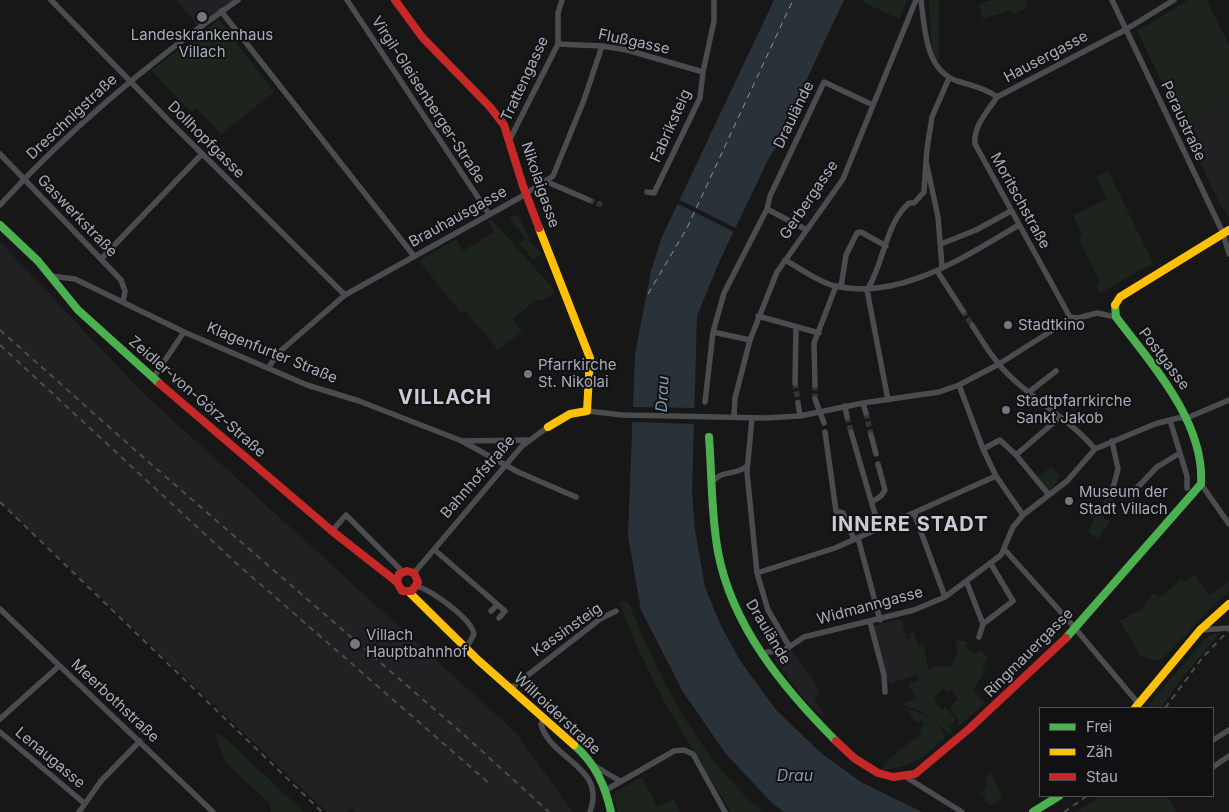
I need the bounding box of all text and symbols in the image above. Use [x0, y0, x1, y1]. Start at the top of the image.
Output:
marker: Landeskrankenhaus Villach [195, 10, 209, 24]
street label: Virgil-Gleisenberger-Straße [367, 13, 489, 187]
place label: Landeskrankenhaus Villach [131, 26, 273, 61]
street label: Flußgasse [597, 26, 671, 58]
street label: Hausergasse [1001, 27, 1091, 87]
street label: Trattengasse [497, 33, 553, 125]
street label: Dreschnigstraße [23, 71, 121, 163]
street label: Draulände [770, 78, 818, 152]
street label: Peraustraße [1157, 78, 1209, 164]
street label: Fabriksteig [647, 87, 695, 165]
street label: Dollhopfgasse [164, 98, 248, 182]
street label: Nikolaigasse [517, 140, 563, 230]
street label: Moritschstraße [986, 150, 1054, 252]
street label: Gerbergasse [776, 157, 842, 243]
street label: Gaswerkstraße [33, 171, 121, 261]
street label: Brauhausgasse [406, 183, 510, 251]
place label: Stadtkino [1018, 316, 1085, 334]
street label: Klagenfurter Straße [204, 319, 340, 387]
marker: Stadtkino [1002, 319, 1014, 331]
street label: Postgasse [1135, 324, 1193, 394]
street label: Zeidler-von-Görz-Straße [125, 333, 269, 461]
place label: Pfarrkirche St. Nikolai [538, 356, 617, 391]
marker: Pfarrkirche St. Nikolai [522, 368, 534, 380]
water label: Drau [652, 375, 674, 413]
district label: VILLACH [397, 386, 493, 410]
place label: Stadtpfarrkirche Sankt Jakob [1016, 392, 1131, 427]
marker: Stadtpfarrkirche Sankt Jakob [1000, 404, 1012, 416]
street label: Bahnhofstraße [437, 432, 519, 522]
place label: Museum der Stadt Villach [1079, 483, 1168, 518]
marker: Museum der Stadt Villach [1063, 495, 1075, 507]
district label: INNERE STADT [830, 513, 990, 537]
street label: Widmanngasse [815, 583, 925, 629]
street label: Draulände [742, 596, 794, 668]
street label: Kassinsteig [529, 599, 605, 661]
street label: Ringmauergasse [981, 605, 1077, 701]
place label: Villach Hauptbahnhof [366, 626, 467, 661]
marker: Villach Hauptbahnhof [348, 637, 362, 651]
street label: Meerbothstraße [67, 656, 163, 746]
street label: Willroiderstraße [510, 669, 604, 759]
legend [1039, 707, 1214, 797]
text: Frei [1086, 717, 1112, 736]
street label: Lenaugasse [11, 724, 89, 792]
text: Zäh [1086, 742, 1113, 761]
water label: Drau [777, 766, 813, 786]
text: Stau [1086, 767, 1118, 786]

